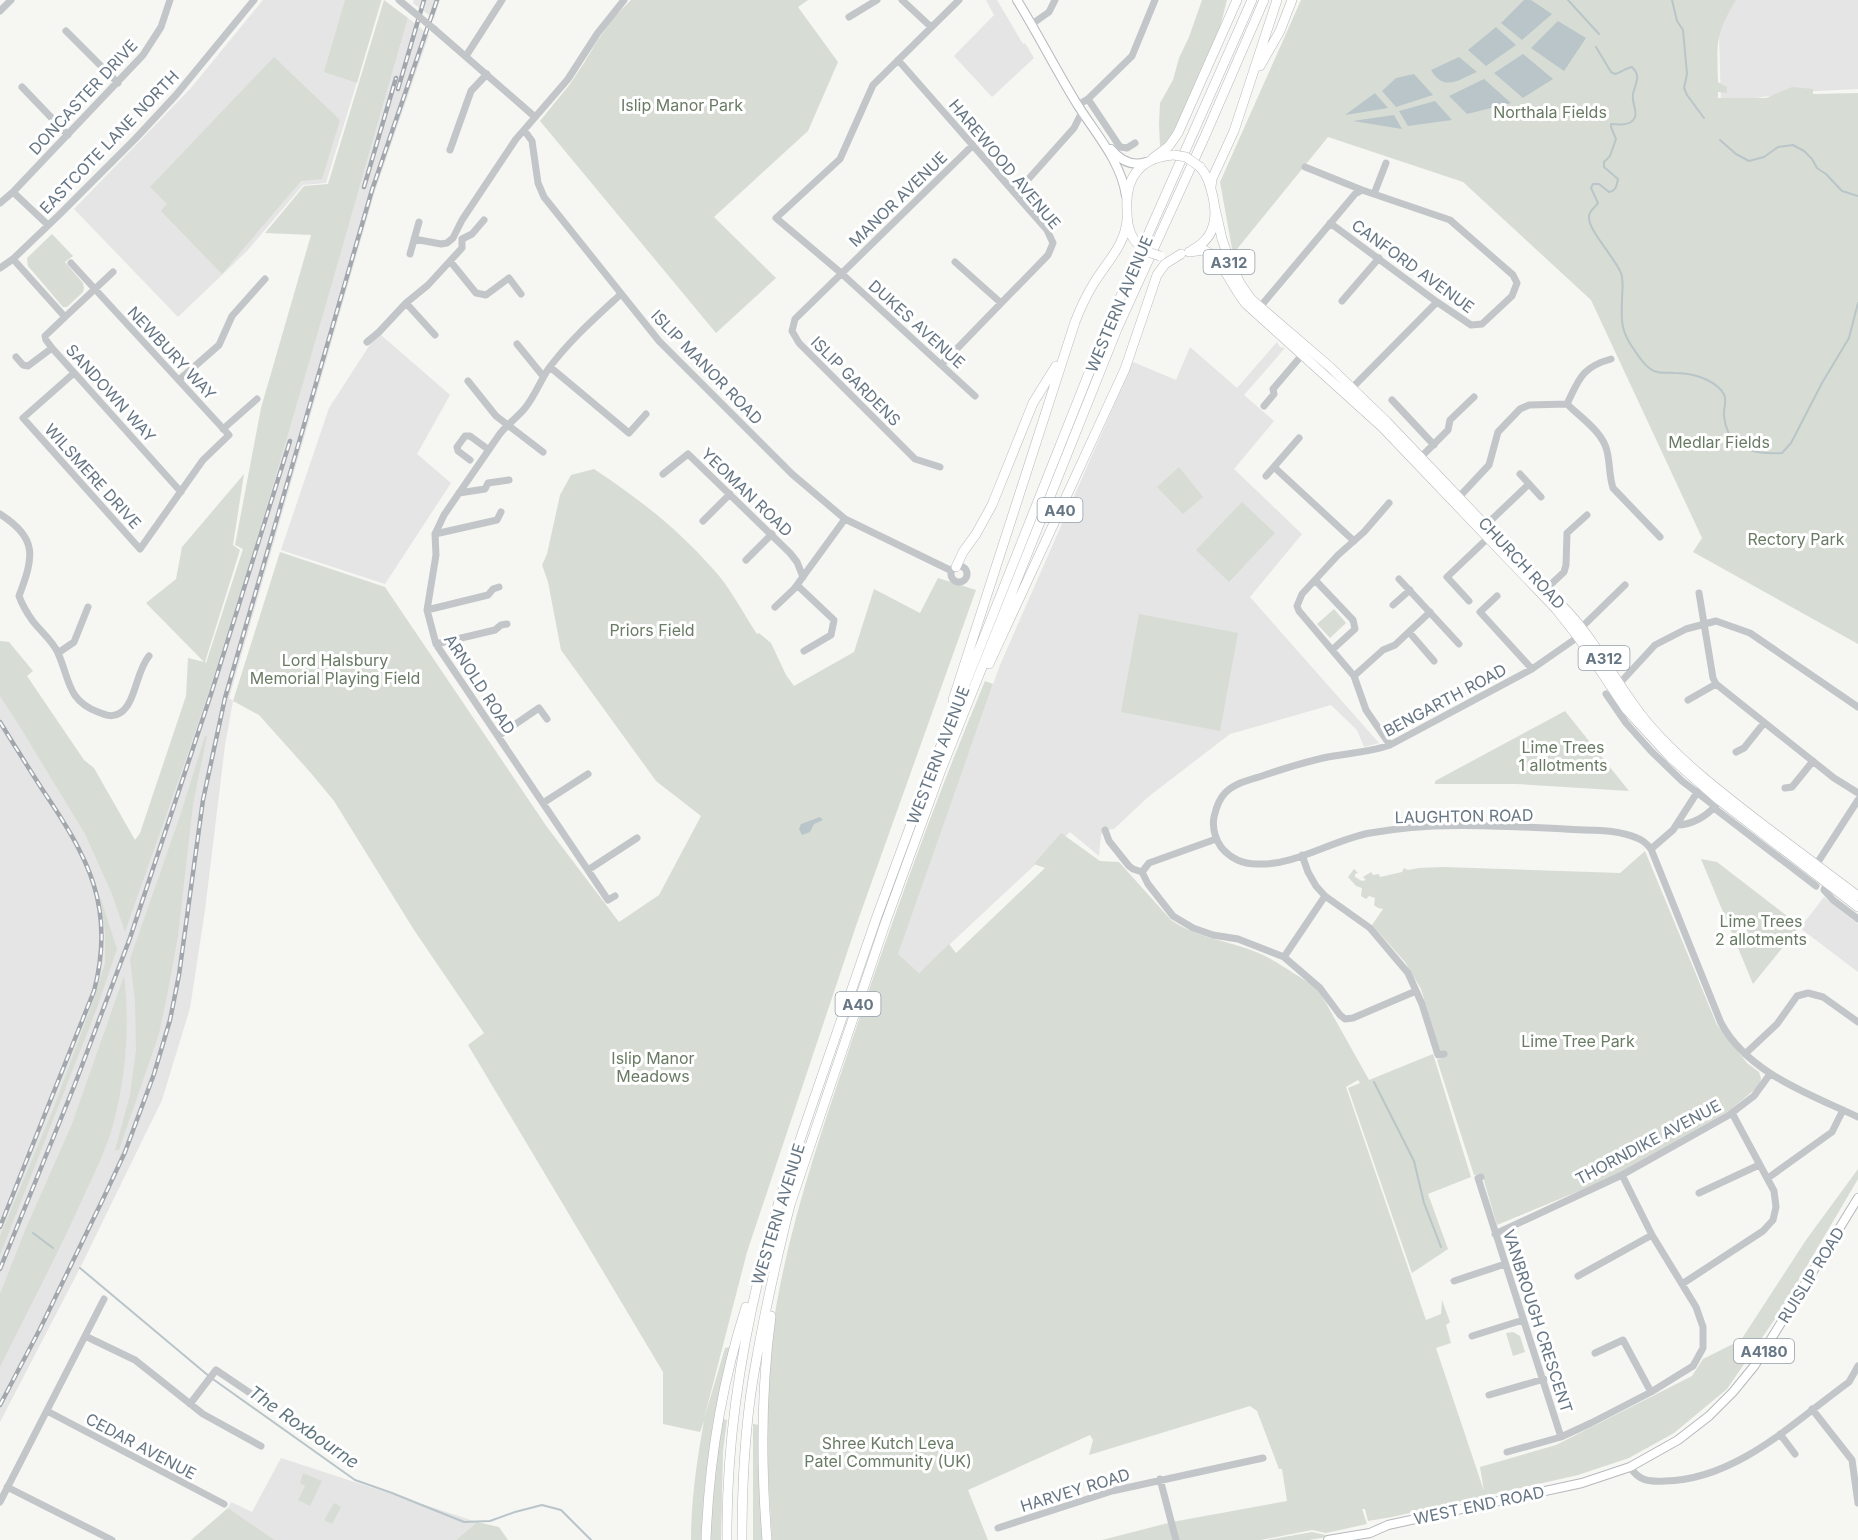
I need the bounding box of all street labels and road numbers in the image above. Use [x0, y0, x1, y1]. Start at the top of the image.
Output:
street label: DONCASTER DRIVE [25, 35, 141, 159]
street label: EASTCOTE LANE NORTH [35, 66, 183, 218]
street label: HAREWOOD AVENUE [945, 95, 1065, 233]
street label: MANOR AVENUE [845, 147, 951, 251]
street label: CANFORD AVENUE [1348, 215, 1478, 317]
street label: WESTERN AVENUE [1081, 233, 1157, 375]
road number: A312 [1204, 250, 1254, 274]
street label: DUKES AVENUE [865, 275, 969, 373]
street label: NEWBURY WAY [124, 302, 221, 404]
street label: ISLIP MANOR ROAD [647, 305, 767, 429]
street label: ISLIP GARDENS [807, 332, 905, 430]
street label: SANDOWN WAY [62, 340, 160, 446]
street label: WILSMERE DRIVE [41, 419, 145, 533]
street label: YEOMAN ROAD [697, 443, 797, 541]
road number: A40 [1038, 498, 1082, 522]
street label: CHURCH ROAD [1474, 513, 1570, 613]
street label: ARNOLD ROAD [440, 630, 520, 738]
road number: A312 [1578, 646, 1630, 670]
street label: BENGARTH ROAD [1380, 659, 1510, 741]
street label: WESTERN AVENUE [902, 683, 974, 827]
street label: LAUGHTON ROAD [1394, 805, 1534, 827]
road number: A40 [836, 992, 880, 1016]
street label: THORNDIKE AVENUE [1572, 1095, 1724, 1189]
street label: WESTERN AVENUE [747, 1141, 809, 1287]
street label: RUISLIP ROAD [1774, 1223, 1848, 1327]
street label: VANBROUGH CRESCENT [1499, 1227, 1577, 1415]
road number: A4180 [1734, 1339, 1794, 1363]
street label: CEDAR AVENUE [82, 1408, 200, 1484]
street label: HARVEY ROAD [1018, 1464, 1132, 1516]
street label: WEST END ROAD [1412, 1481, 1546, 1529]

